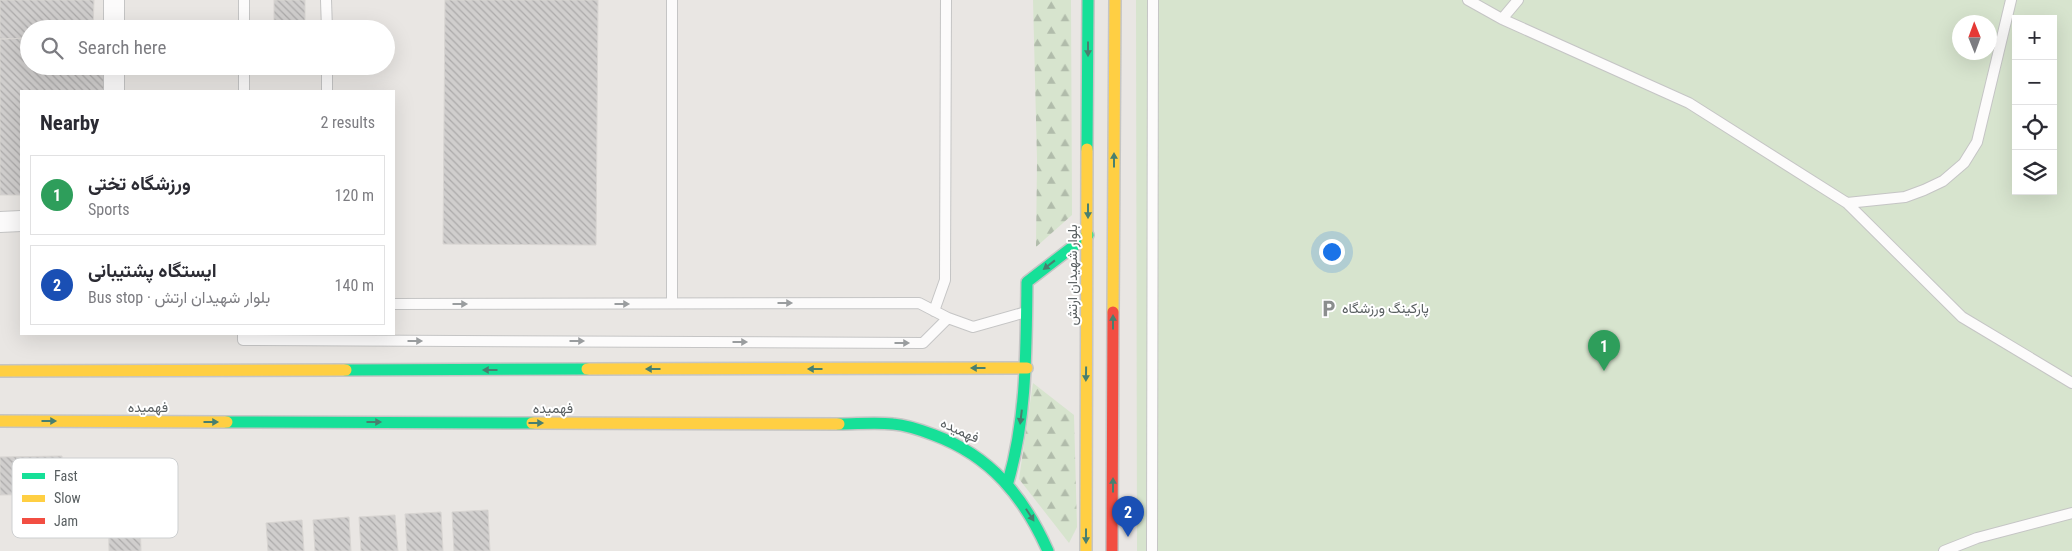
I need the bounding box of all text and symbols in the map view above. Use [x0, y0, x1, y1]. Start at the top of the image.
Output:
north arrow [1952, 15, 1997, 60]
map controls [2012, 15, 2057, 195]
button: + [2012, 15, 2057, 60]
search box [20, 20, 395, 75]
icon: search [38, 34, 66, 62]
text: Search here [78, 36, 166, 59]
one-way arrow [1084, 41, 1092, 57]
button: − [2012, 60, 2057, 105]
button: locate [2012, 105, 2057, 150]
text: Nearby [40, 111, 99, 135]
text: 2 results [320, 113, 375, 132]
button: layers [2012, 150, 2057, 195]
one-way arrow [1110, 152, 1118, 168]
text: ورزشگاه تختی [88, 172, 191, 195]
text: 1 [53, 186, 61, 205]
text: 120 m [335, 186, 374, 205]
text: Sports [88, 200, 130, 219]
one-way arrow [1084, 203, 1092, 219]
street label: بلوار شهیدان ارتش [1064, 224, 1081, 326]
your location [1319, 239, 1345, 265]
text: ایستگاه پشتیبانی [88, 259, 217, 282]
one-way arrow [1043, 260, 1056, 271]
text: 2 [53, 276, 61, 295]
text: 140 m [335, 276, 374, 295]
text: Bus stop · بلوار شهیدان ارتش [88, 288, 270, 307]
parking icon: پارکینگ ورزشگاه [1318, 298, 1338, 318]
one-way arrow [777, 299, 793, 307]
one-way arrow [452, 300, 468, 308]
one-way arrow [615, 300, 631, 308]
place label: پارکینگ ورزشگاه [1342, 300, 1429, 318]
one-way arrow [1109, 314, 1117, 330]
pin: 1 [1588, 330, 1620, 371]
one-way arrow [407, 337, 423, 345]
one-way arrow [569, 338, 585, 346]
one-way arrow [732, 338, 748, 346]
one-way arrow [894, 339, 910, 347]
one-way arrow [970, 364, 986, 372]
one-way arrow [645, 365, 661, 373]
one-way arrow [807, 365, 823, 373]
one-way arrow [482, 366, 498, 374]
one-way arrow [1082, 366, 1090, 382]
street label: فهمیده [128, 399, 168, 416]
street label: فهمیده [533, 400, 573, 417]
one-way arrow [1017, 409, 1025, 425]
street label: فهمیده [938, 414, 982, 447]
one-way arrow [41, 417, 57, 425]
one-way arrow [203, 418, 219, 426]
one-way arrow [366, 418, 382, 426]
one-way arrow [528, 419, 544, 427]
legend [12, 458, 178, 538]
text: Fast [54, 468, 78, 484]
one-way arrow [1109, 477, 1117, 493]
text: Slow [54, 490, 81, 506]
pin: 2 [1112, 496, 1144, 537]
one-way arrow [1025, 509, 1035, 522]
text: Jam [54, 513, 78, 529]
one-way arrow [1082, 528, 1090, 544]

